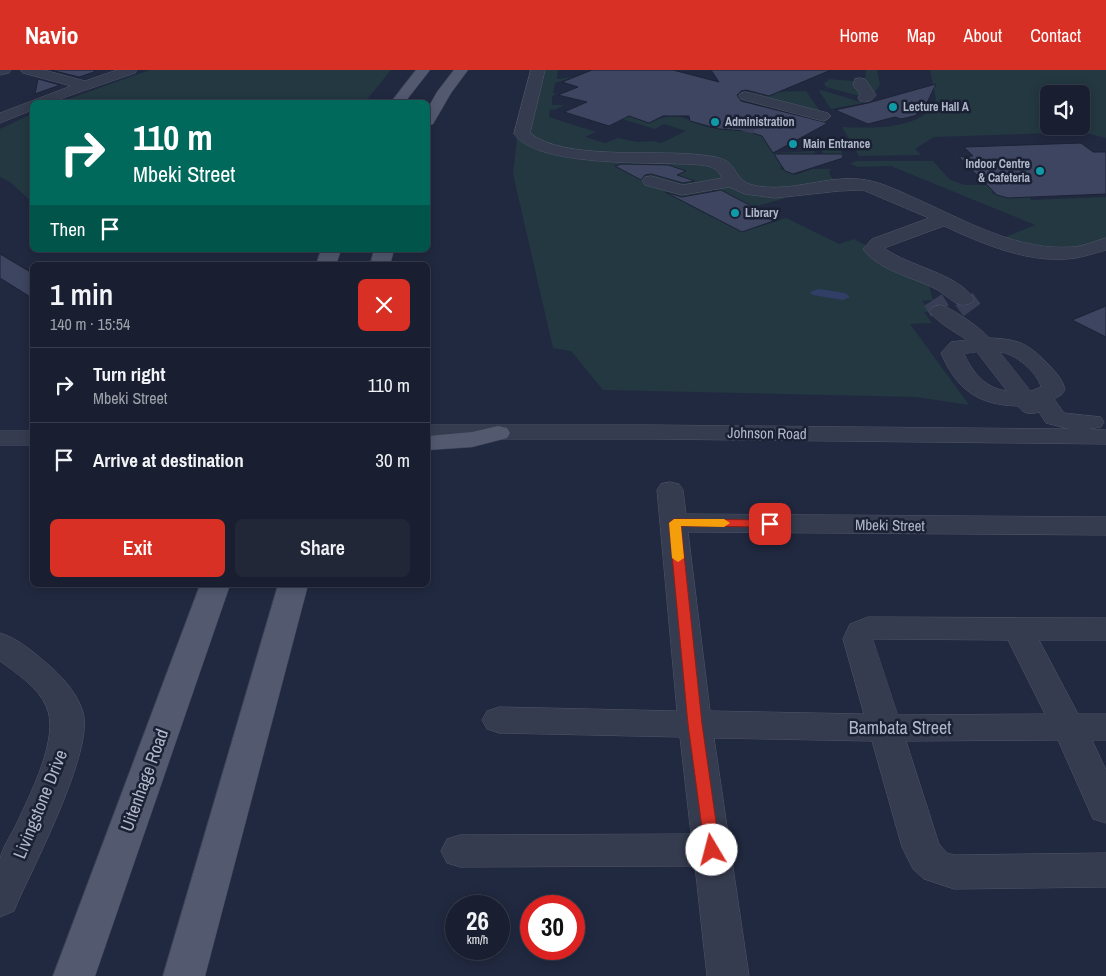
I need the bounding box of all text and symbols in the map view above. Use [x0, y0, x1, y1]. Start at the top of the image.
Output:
text: Navio [25, 19, 79, 51]
text: Home [839, 23, 879, 48]
text: Map [907, 23, 936, 48]
text: About [964, 23, 1002, 48]
text: Contact [1030, 23, 1081, 48]
map controls [1040, 85, 1090, 135]
button: sound [1040, 85, 1090, 135]
place label: Lecture Hall A [903, 99, 970, 115]
marker: Lecture Hall A [887, 101, 899, 113]
text: 110 m [133, 114, 213, 161]
place label: Administration [725, 114, 794, 130]
marker: Administration [709, 116, 721, 128]
icon: right [50, 120, 115, 185]
place label: Main Entrance [803, 136, 871, 152]
marker: Main Entrance [787, 138, 799, 150]
place label: Indoor Centre & Cafeteria [965, 156, 1031, 186]
text: Mbeki Street [133, 159, 235, 189]
marker: Indoor Centre & Cafeteria [1034, 165, 1046, 177]
place label: Library [745, 205, 779, 221]
marker: Library [729, 207, 741, 219]
icon: arrive [96, 215, 124, 243]
text: Then [50, 216, 86, 242]
text: 1 min [50, 274, 113, 314]
button: close [358, 279, 410, 331]
text: 140 m · 15:54 [50, 313, 130, 335]
text: Turn right [93, 361, 165, 387]
icon: right [50, 371, 78, 399]
text: 110 m [368, 372, 410, 398]
text: Mbeki Street [93, 387, 167, 409]
street label: Johnson Road [727, 422, 807, 444]
icon: arrive [50, 446, 78, 474]
text: Arrive at destination [93, 447, 244, 473]
text: 30 m [375, 447, 410, 473]
pin [749, 503, 791, 545]
icon: arrive [756, 510, 784, 538]
street label: Mbeki Street [855, 514, 926, 536]
button: Exit [50, 519, 225, 577]
button: Share [235, 519, 410, 577]
street label: Bambata Street [849, 715, 951, 740]
street label: Uitenhage Road [114, 725, 174, 835]
street label: Livingstone Drive [7, 746, 73, 862]
position arrow [685, 823, 737, 875]
speed limit sign: 30 [520, 895, 585, 960]
text: 26 [466, 904, 489, 938]
text: km/h [467, 932, 488, 948]

